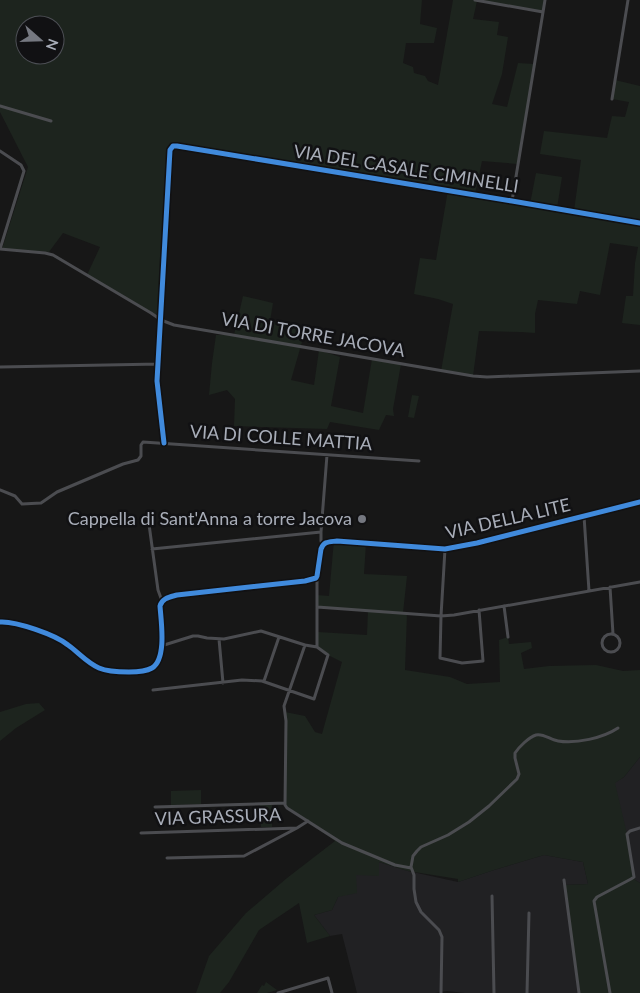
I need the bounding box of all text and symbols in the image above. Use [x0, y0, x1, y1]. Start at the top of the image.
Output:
north arrow [15, 15, 65, 65]
text: N [43, 37, 63, 53]
street label: VIA DEL CASALE CIMINELLI [292, 139, 520, 197]
street label: VIA DI TORRE JACOVA [220, 307, 408, 361]
street label: VIA DI COLLE MATTIA [189, 420, 374, 454]
street label: VIA DELLA LITE [443, 493, 572, 543]
place label: Cappella di Sant'Anna a torre Jacova [68, 507, 352, 529]
marker: Cappella di Sant'Anna a torre Jacova [356, 513, 368, 525]
street label: VIA GRASSURA [154, 803, 282, 829]

